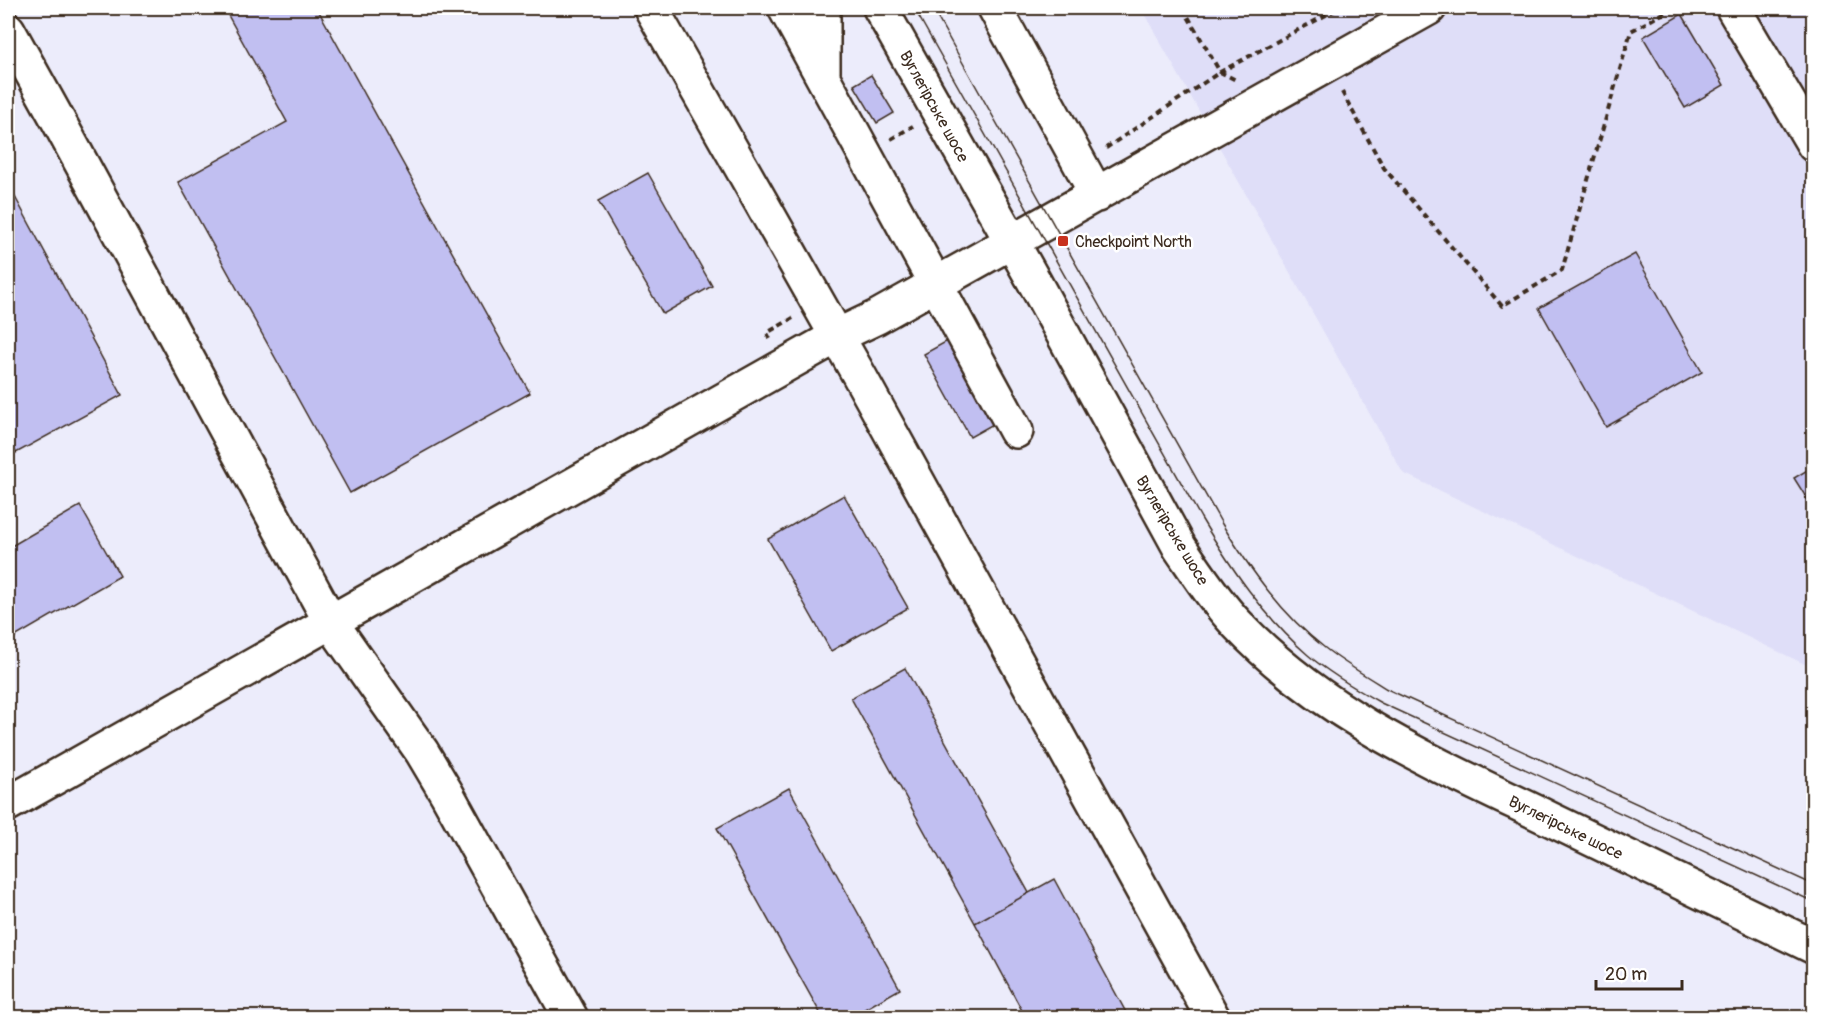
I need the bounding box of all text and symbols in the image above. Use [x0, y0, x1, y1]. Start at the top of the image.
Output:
street label: Вуглегірське шосе [895, 47, 973, 166]
place label: Checkpoint North [1075, 232, 1192, 252]
marker: Checkpoint North [1056, 234, 1070, 248]
street label: Вуглегірське шосе [1131, 472, 1213, 589]
street label: Вуглегірське шосе [1505, 792, 1626, 864]
scale bar [1596, 953, 1682, 991]
text: 20 m [1605, 963, 1647, 986]

